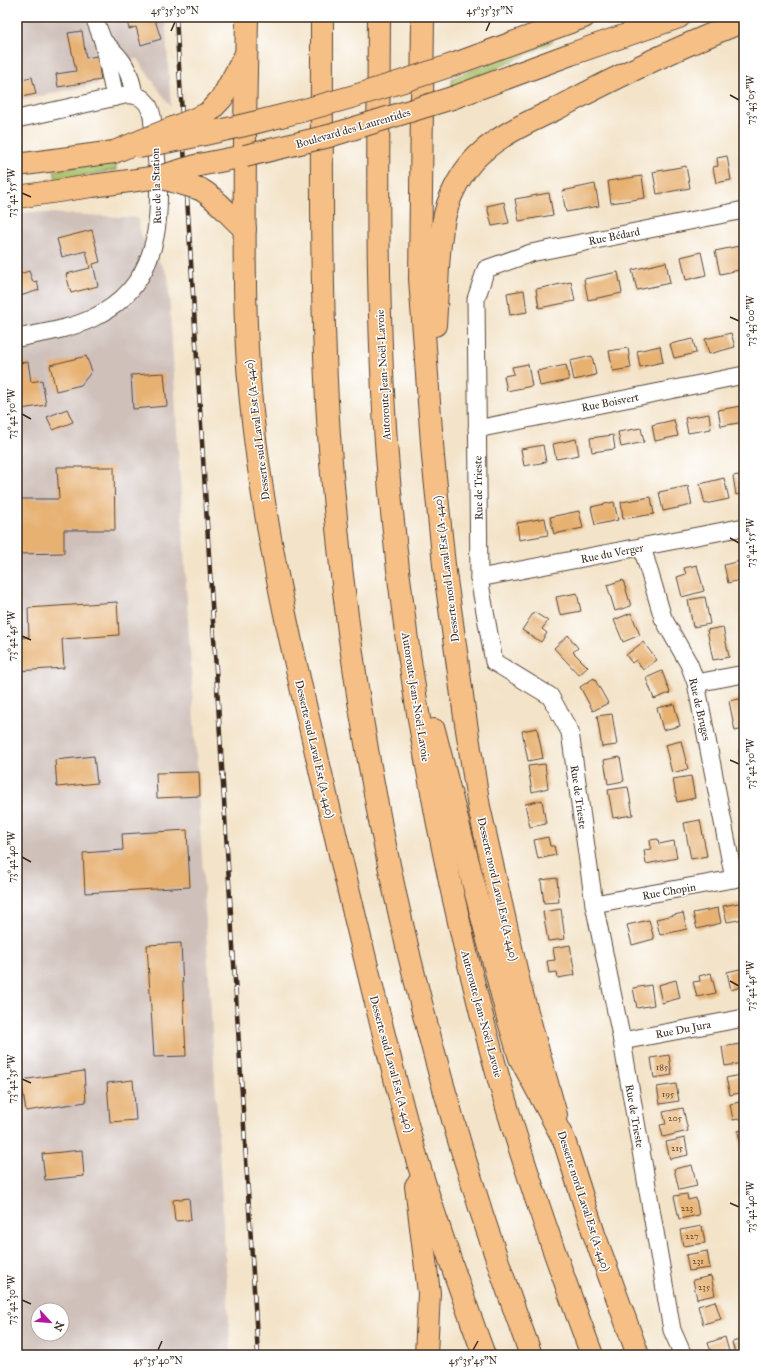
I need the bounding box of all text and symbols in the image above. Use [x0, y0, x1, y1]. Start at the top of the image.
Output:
text: 45°35'30"N [151, 5, 199, 17]
text: 45°35'35"N [467, 5, 514, 17]
text: 73°43'05"W [745, 75, 757, 125]
street label: Boulevard des Laurentides [294, 106, 412, 151]
street label: Rue de la Station [149, 148, 164, 224]
text: 73°42'55"W [6, 168, 18, 218]
street label: Rue Bédard [587, 225, 641, 248]
text: 73°43'00"W [745, 295, 757, 346]
street label: Autoroute Jean-Noël-Lavoie [374, 309, 394, 442]
street label: Desserte sud Laval Est (A-440) [242, 359, 273, 501]
text: 73°42'50"W [6, 388, 18, 439]
street label: Rue Boisvert [580, 391, 640, 414]
street label: Rue de Trieste [471, 455, 486, 520]
street label: Desserte nord Laval Est (A-440) [431, 495, 462, 643]
text: 73°42'55"W [745, 518, 757, 568]
street label: Rue du Verger [580, 541, 645, 566]
text: 73°42'45"W [6, 610, 18, 661]
street label: Autoroute Jean-Noël-Lavoie [398, 630, 432, 763]
street label: Rue de Bruges [686, 677, 713, 742]
street label: Desserte sud Laval Est (A-440) [292, 679, 337, 819]
text: 73°42'50"W [745, 738, 757, 789]
street label: Rue de Trieste [568, 764, 589, 830]
street label: Desserte nord Laval Est (A-440) [475, 816, 520, 962]
text: 73°42'40"W [6, 831, 18, 883]
street label: Rue Chopin [641, 880, 697, 903]
street label: Autoroute Jean-Noël-Lavoie [457, 948, 505, 1080]
text: 73°42'45"W [745, 960, 757, 1011]
street label: Desserte sud Laval Est (A-440) [367, 994, 416, 1134]
street label: Rue Du Jura [654, 1018, 712, 1042]
text: 73°42'35"W [6, 1054, 18, 1103]
house number: 185 [656, 1061, 669, 1072]
street label: Rue de Trieste [623, 1083, 647, 1149]
house number: 195 [662, 1088, 675, 1099]
house number: 205 [668, 1112, 683, 1123]
street label: Desserte nord Laval Est (A-440) [555, 1129, 612, 1273]
house number: 215 [671, 1142, 684, 1153]
text: 73°42'40"W [745, 1181, 757, 1233]
house number: 223 [681, 1202, 694, 1213]
house number: 227 [685, 1230, 699, 1241]
house number: 231 [692, 1255, 704, 1266]
text: 73°42'30"W [6, 1275, 18, 1325]
house number: 235 [698, 1281, 711, 1292]
north arrow [30, 1302, 70, 1342]
text: N [50, 1319, 66, 1334]
text: 45°35'40"N [133, 1355, 183, 1367]
text: 45°35'45"N [449, 1355, 498, 1367]

